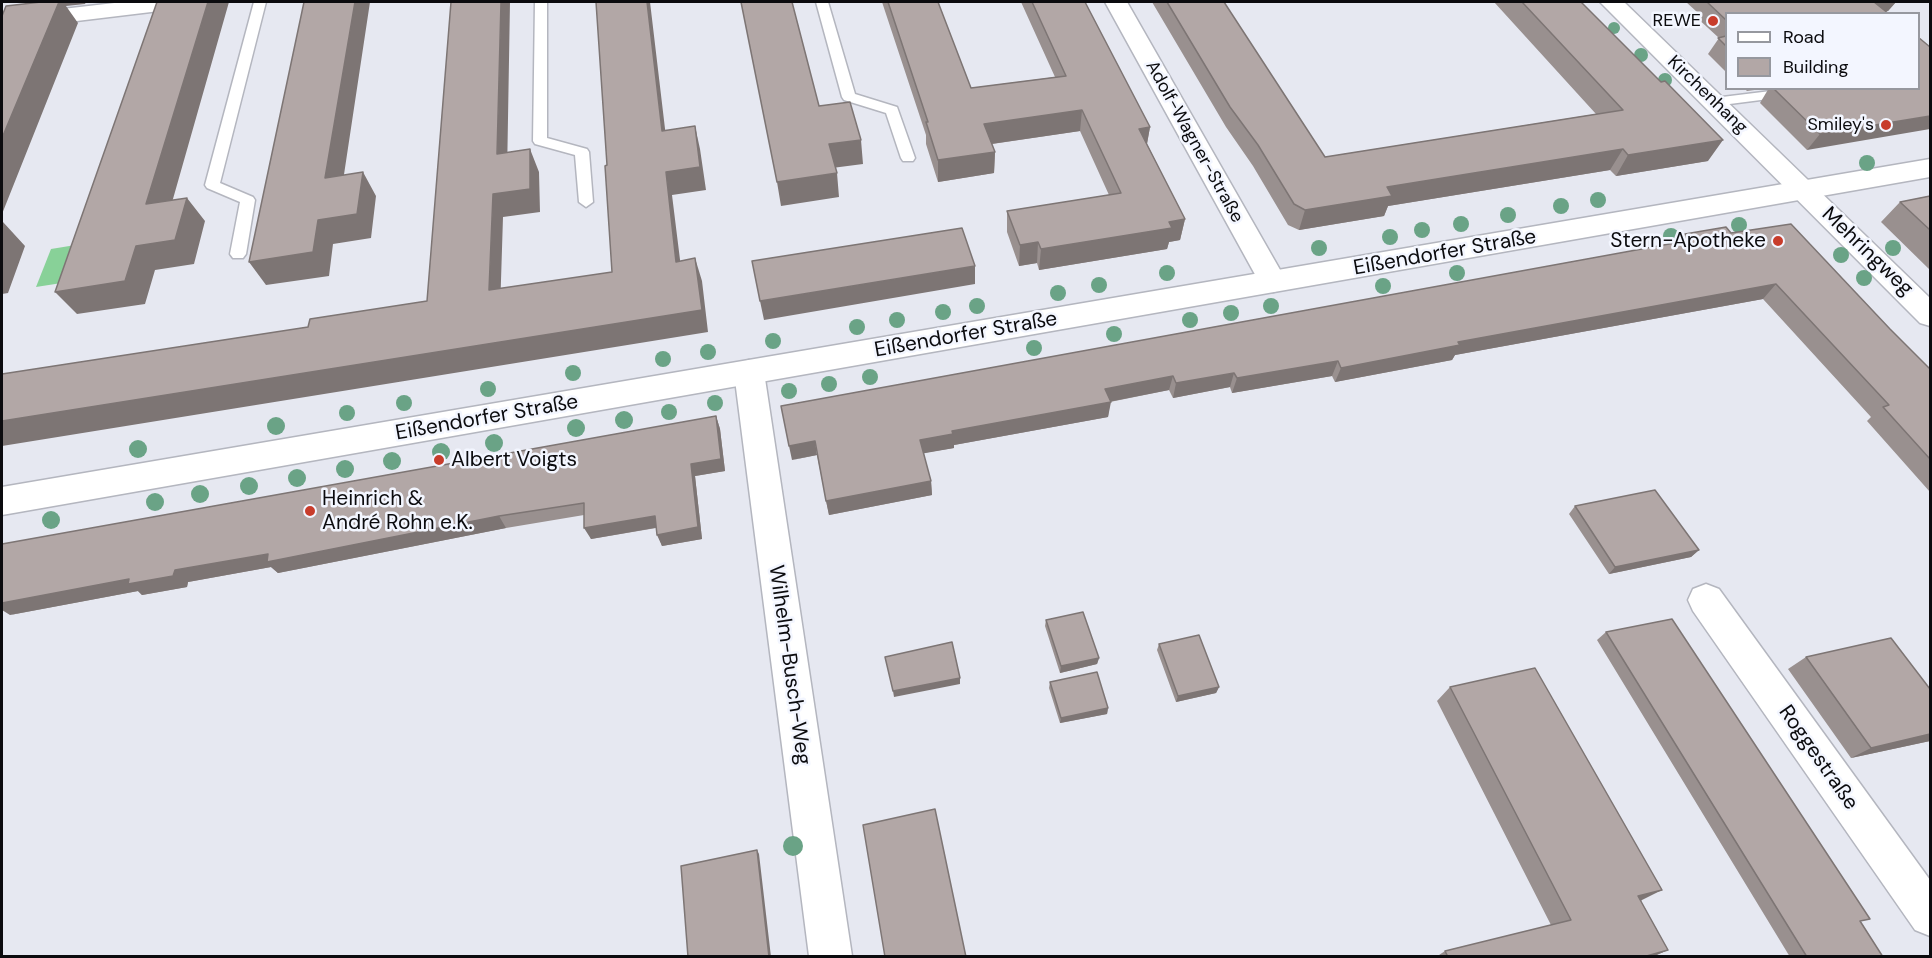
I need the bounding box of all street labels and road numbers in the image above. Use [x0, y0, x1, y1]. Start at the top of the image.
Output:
street label: Kirchenhang [1662, 52, 1752, 138]
street label: Adolf-Wagner-Straße [1140, 57, 1248, 227]
street label: Mehringweg [1816, 202, 1918, 302]
street label: Eißendorfer Straße [1352, 225, 1538, 281]
street label: Eißendorfer Straße [873, 307, 1059, 363]
street label: Eißendorfer Straße [394, 390, 580, 446]
street label: Wilhelm-Busch-Weg [762, 563, 816, 767]
street label: Roggestraße [1773, 701, 1863, 815]

